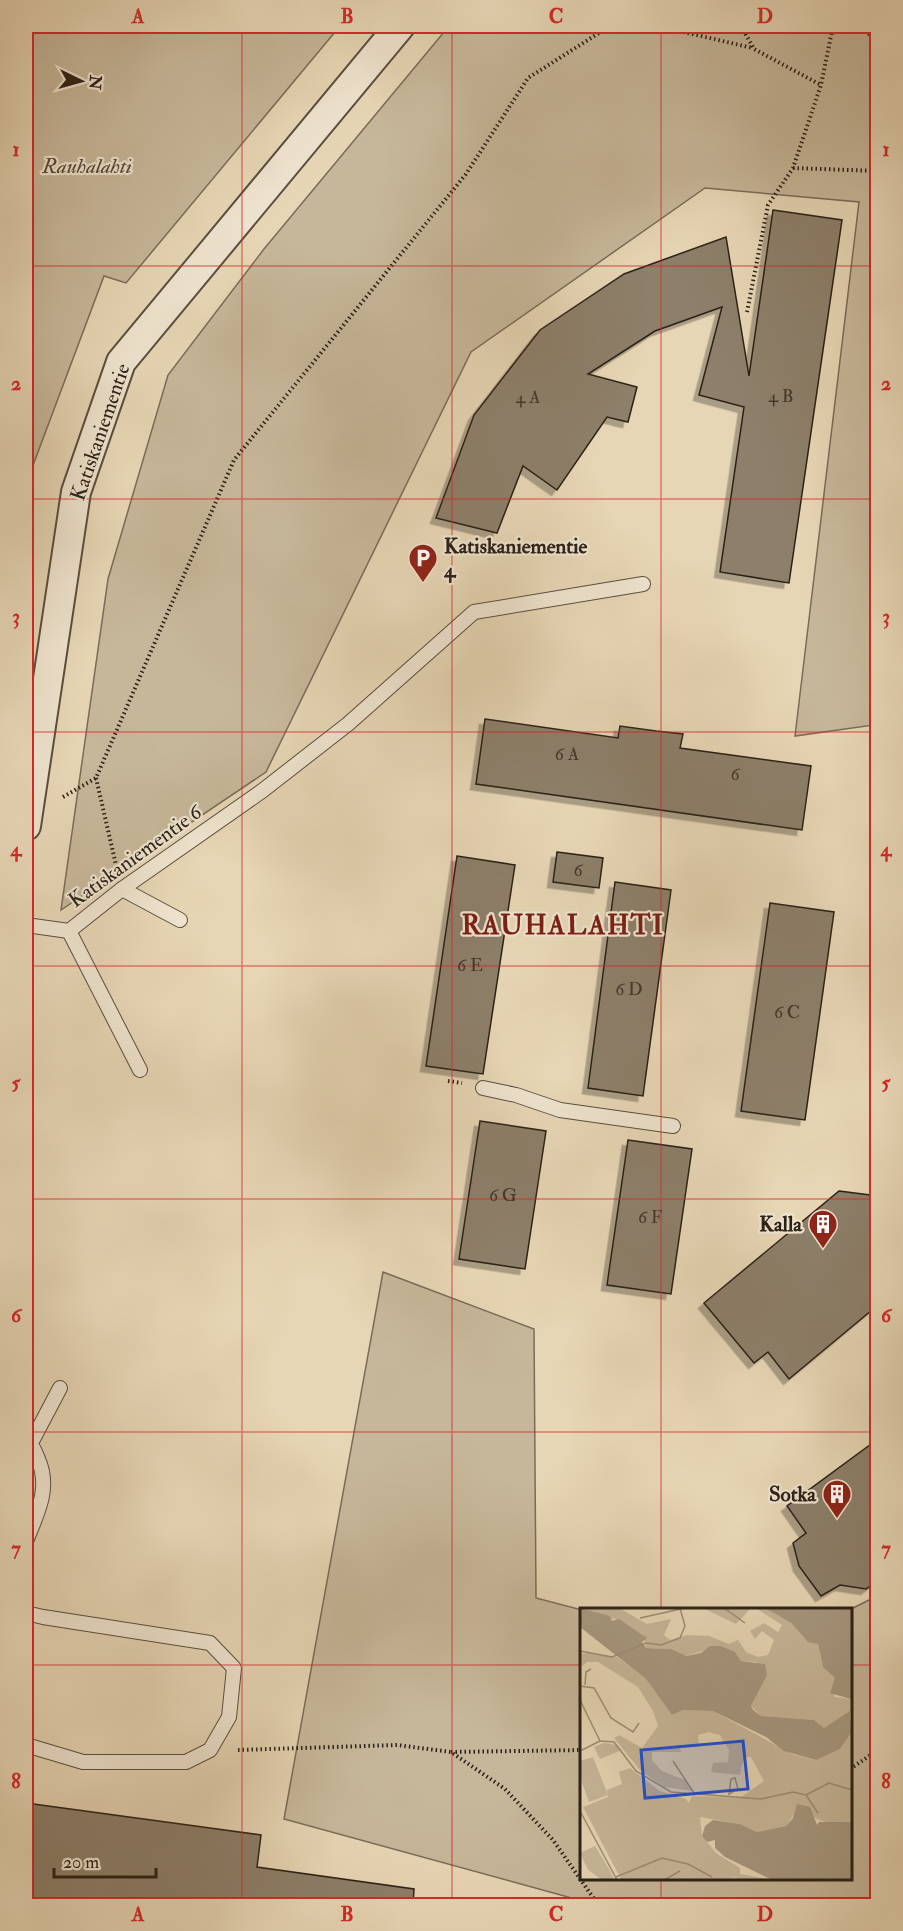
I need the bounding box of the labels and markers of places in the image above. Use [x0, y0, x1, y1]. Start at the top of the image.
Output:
place label: Katiskaniementie 4 [443, 533, 588, 584]
parking icon: Katiskaniementie 4 [407, 542, 439, 584]
building icon: Kalla [807, 1208, 839, 1250]
place label: Kalla [759, 1211, 803, 1238]
building icon: Sotka [821, 1478, 853, 1520]
place label: Sotka [769, 1481, 817, 1508]

